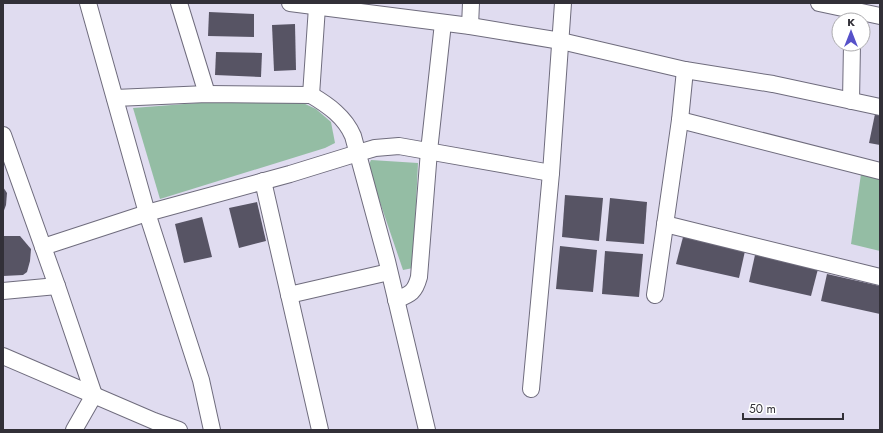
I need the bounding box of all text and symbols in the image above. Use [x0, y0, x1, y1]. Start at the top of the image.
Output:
north arrow [831, 12, 871, 52]
text: K [847, 14, 855, 30]
scale bar [743, 395, 843, 421]
text: 50 m [749, 400, 776, 418]

